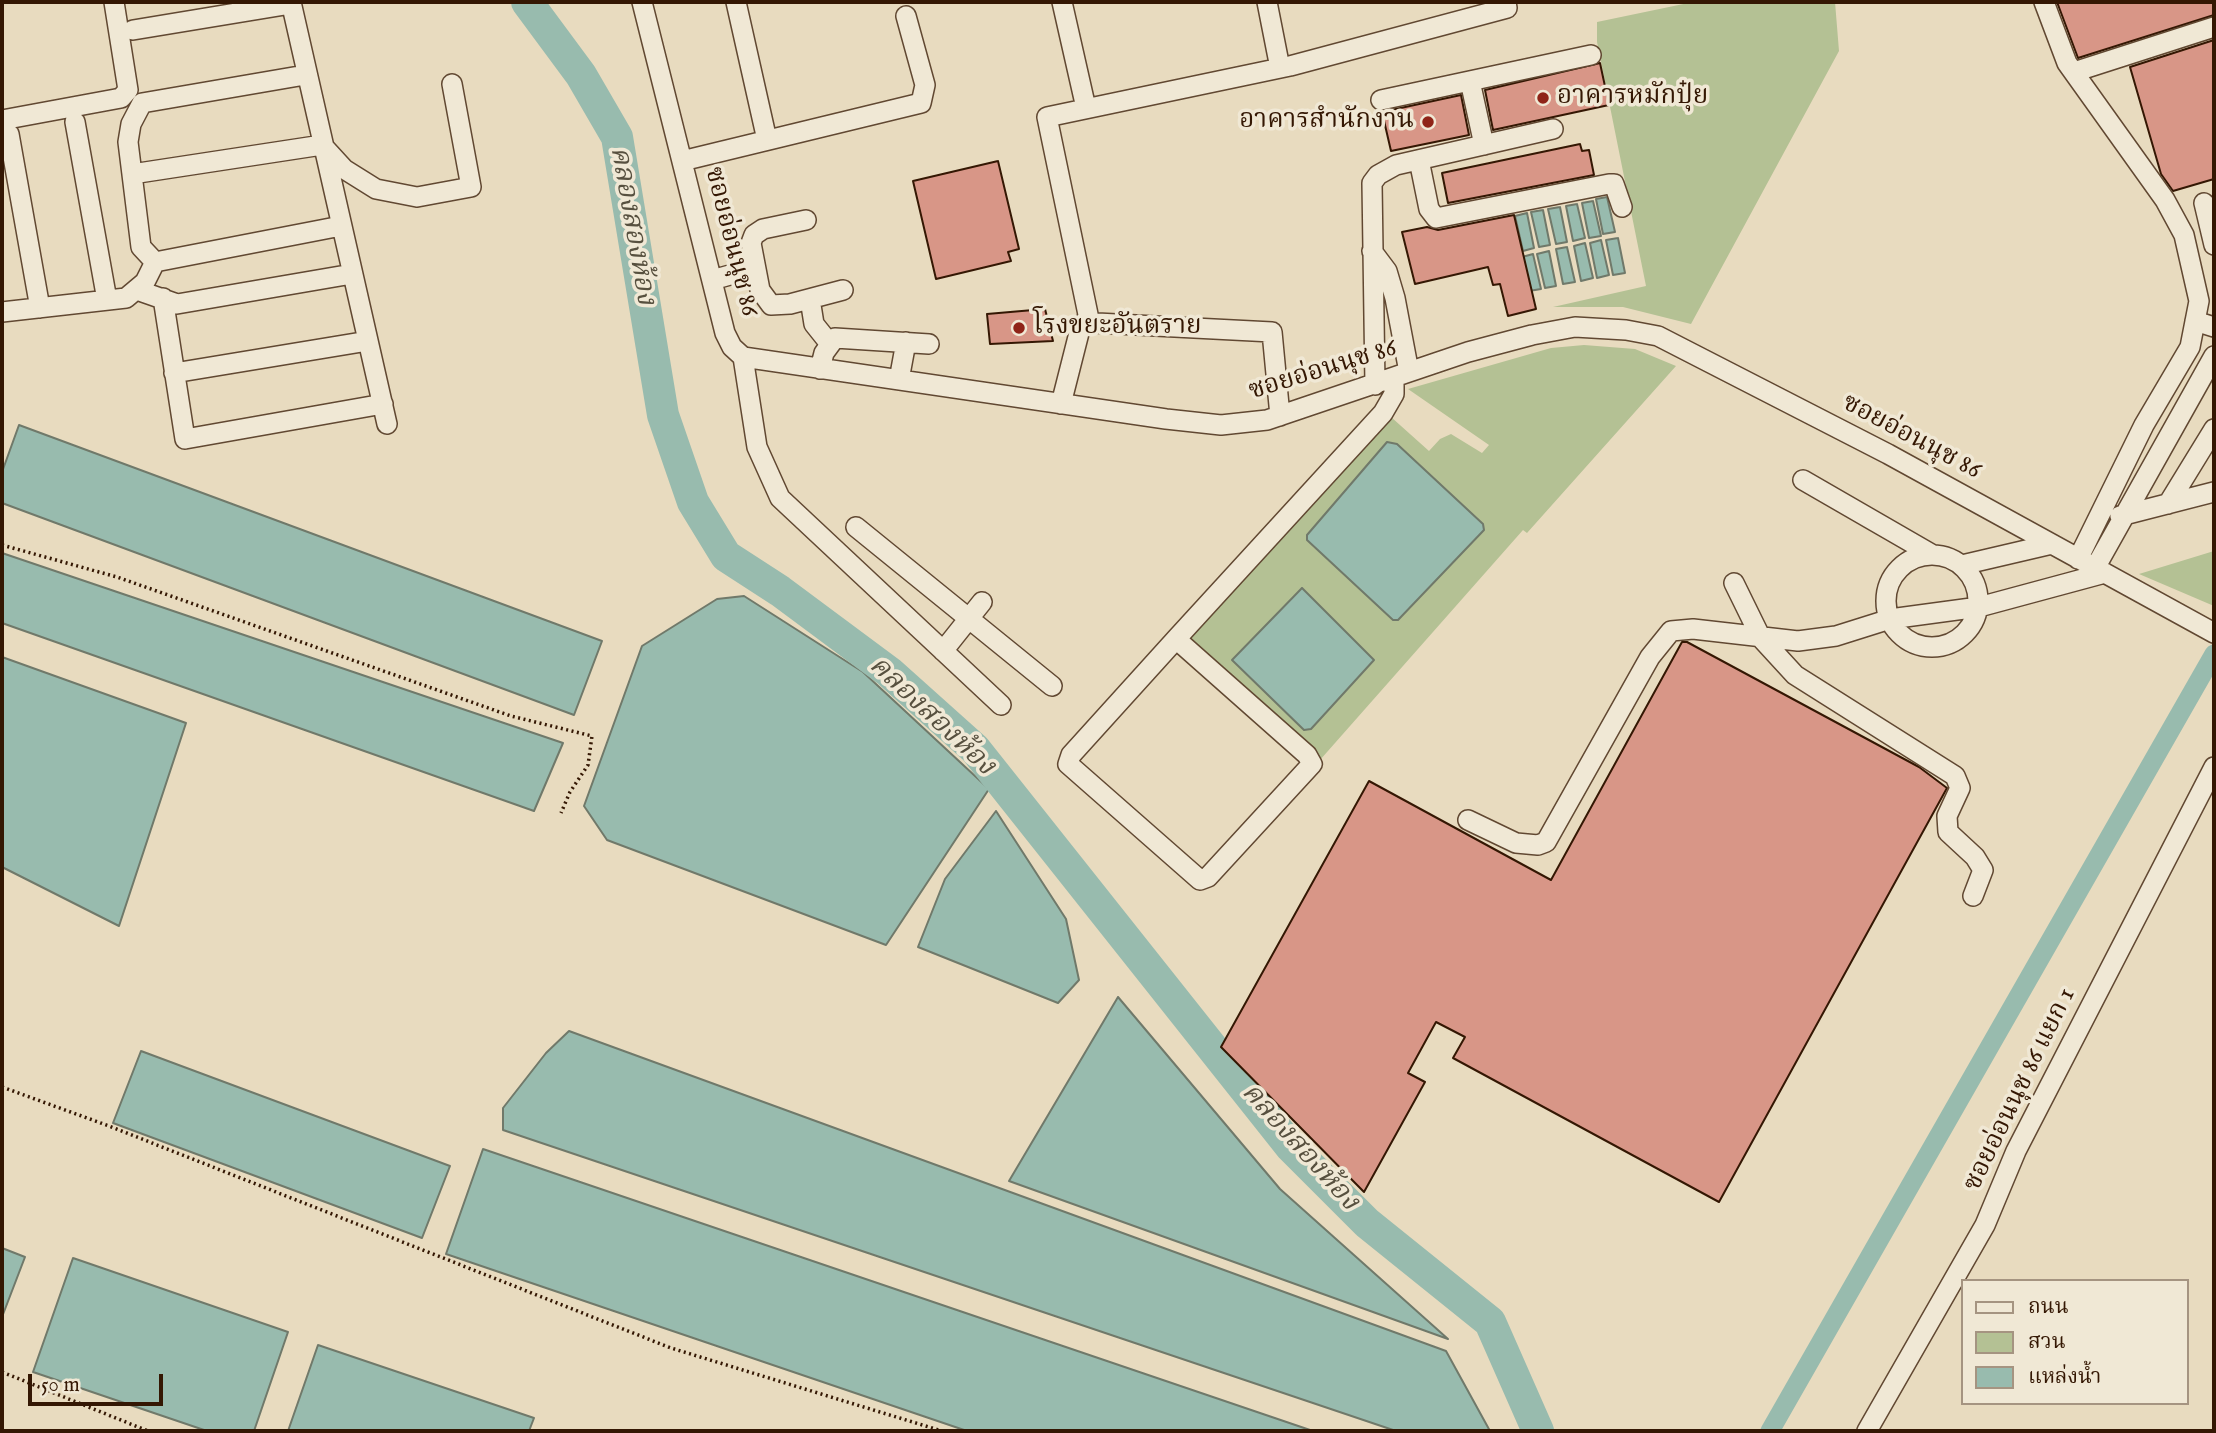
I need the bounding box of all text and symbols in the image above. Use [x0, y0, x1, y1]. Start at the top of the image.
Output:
place label: อาคารหมักปุ๋ย [1557, 82, 1708, 114]
marker: อาคารหมักปุ๋ย [1535, 90, 1551, 106]
place label: อาคารสำนักงาน [1239, 106, 1414, 138]
marker: อาคารสำนักงาน [1420, 114, 1436, 130]
water label: คลองสองห้อง [601, 144, 661, 308]
street label: ซอยอ่อนนุช 86 [696, 164, 764, 320]
place label: โรงขยะอันตราย [1033, 312, 1202, 344]
marker: โรงขยะอันตราย [1011, 320, 1027, 336]
street label: ซอยอ่อนนุช 86 [1245, 334, 1401, 408]
street label: ซอยอ่อนนุช 86 [1836, 388, 1986, 488]
water label: คลองสองห้อง [861, 650, 1001, 784]
street label: ซอยอ่อนนุช 86 แยก 1 [1958, 983, 2084, 1197]
water label: คลองสองห้อง [1233, 1077, 1365, 1219]
legend [1960, 1279, 2188, 1405]
text: ถนน [2028, 1294, 2069, 1321]
text: สวน [2028, 1329, 2066, 1356]
scale bar [32, 1360, 166, 1404]
text: แหล่งน้ำ [2028, 1364, 2101, 1391]
text: 50 m [41, 1372, 80, 1399]

